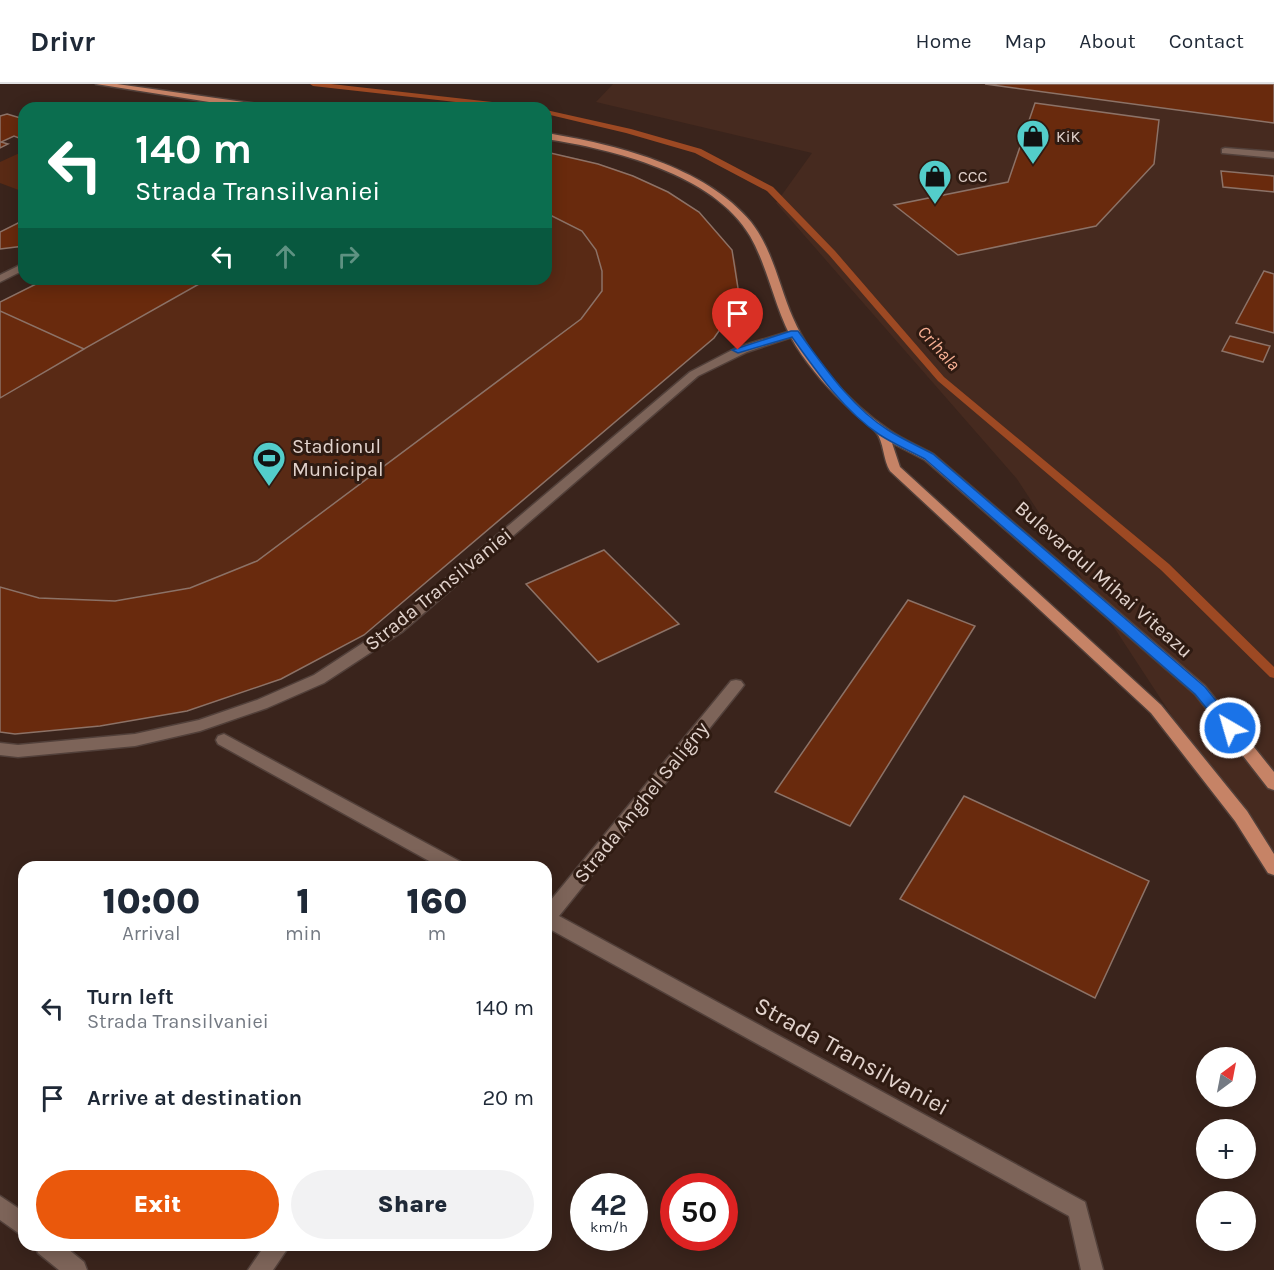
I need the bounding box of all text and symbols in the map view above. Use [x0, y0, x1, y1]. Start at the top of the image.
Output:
text: Drivr [30, 25, 95, 58]
text: Home [916, 29, 972, 53]
text: Map [1005, 29, 1046, 53]
text: About [1079, 29, 1136, 53]
text: Contact [1169, 29, 1244, 53]
shop icon: KiK [1015, 118, 1051, 165]
text: 140 m [135, 124, 252, 174]
icon: left [36, 126, 114, 204]
place label: KiK [1056, 127, 1080, 146]
shop icon: CCC [917, 158, 953, 205]
place label: CCC [958, 167, 988, 186]
text: Strada Transilvaniei [135, 175, 380, 207]
icon: left [206, 240, 239, 273]
icon: ahead [269, 240, 302, 273]
icon: right [332, 240, 365, 273]
pin [712, 288, 763, 350]
icon: arrive [721, 297, 754, 330]
water label: Crihala [913, 321, 965, 375]
place label: Stadionul Municipal [292, 435, 384, 481]
sports icon: Stadionul Municipal [251, 440, 287, 487]
street label: Bulevardul Mihai Viteazu [1010, 496, 1197, 663]
street label: Strada Transilvaniei [360, 523, 516, 656]
position arrow [1198, 696, 1262, 760]
street label: Strada Anghel Saligny [569, 717, 713, 887]
text: 10:00 [103, 880, 200, 922]
text: 1 [296, 880, 310, 922]
text: 160 [406, 880, 467, 922]
text: Arrival [122, 922, 181, 945]
text: min [285, 922, 322, 945]
text: m [427, 922, 446, 945]
text: Turn left [87, 984, 174, 1010]
street label: Strada Transilvaniei [750, 991, 954, 1121]
icon: left [36, 992, 69, 1025]
text: 140 m [476, 995, 534, 1021]
text: Strada Transilvaniei [87, 1010, 269, 1033]
north arrow [1196, 1047, 1256, 1107]
map controls [1196, 1047, 1256, 1251]
icon: arrive [36, 1082, 69, 1115]
text: Arrive at destination [87, 1085, 302, 1111]
text: 20 m [482, 1085, 534, 1111]
button: + [1196, 1119, 1256, 1179]
button: Exit [36, 1170, 279, 1239]
button: Share [291, 1170, 534, 1239]
speed limit sign: 50 [660, 1173, 738, 1251]
text: 42 [591, 1187, 627, 1223]
button: − [1196, 1191, 1256, 1251]
text: km/h [590, 1218, 628, 1236]

